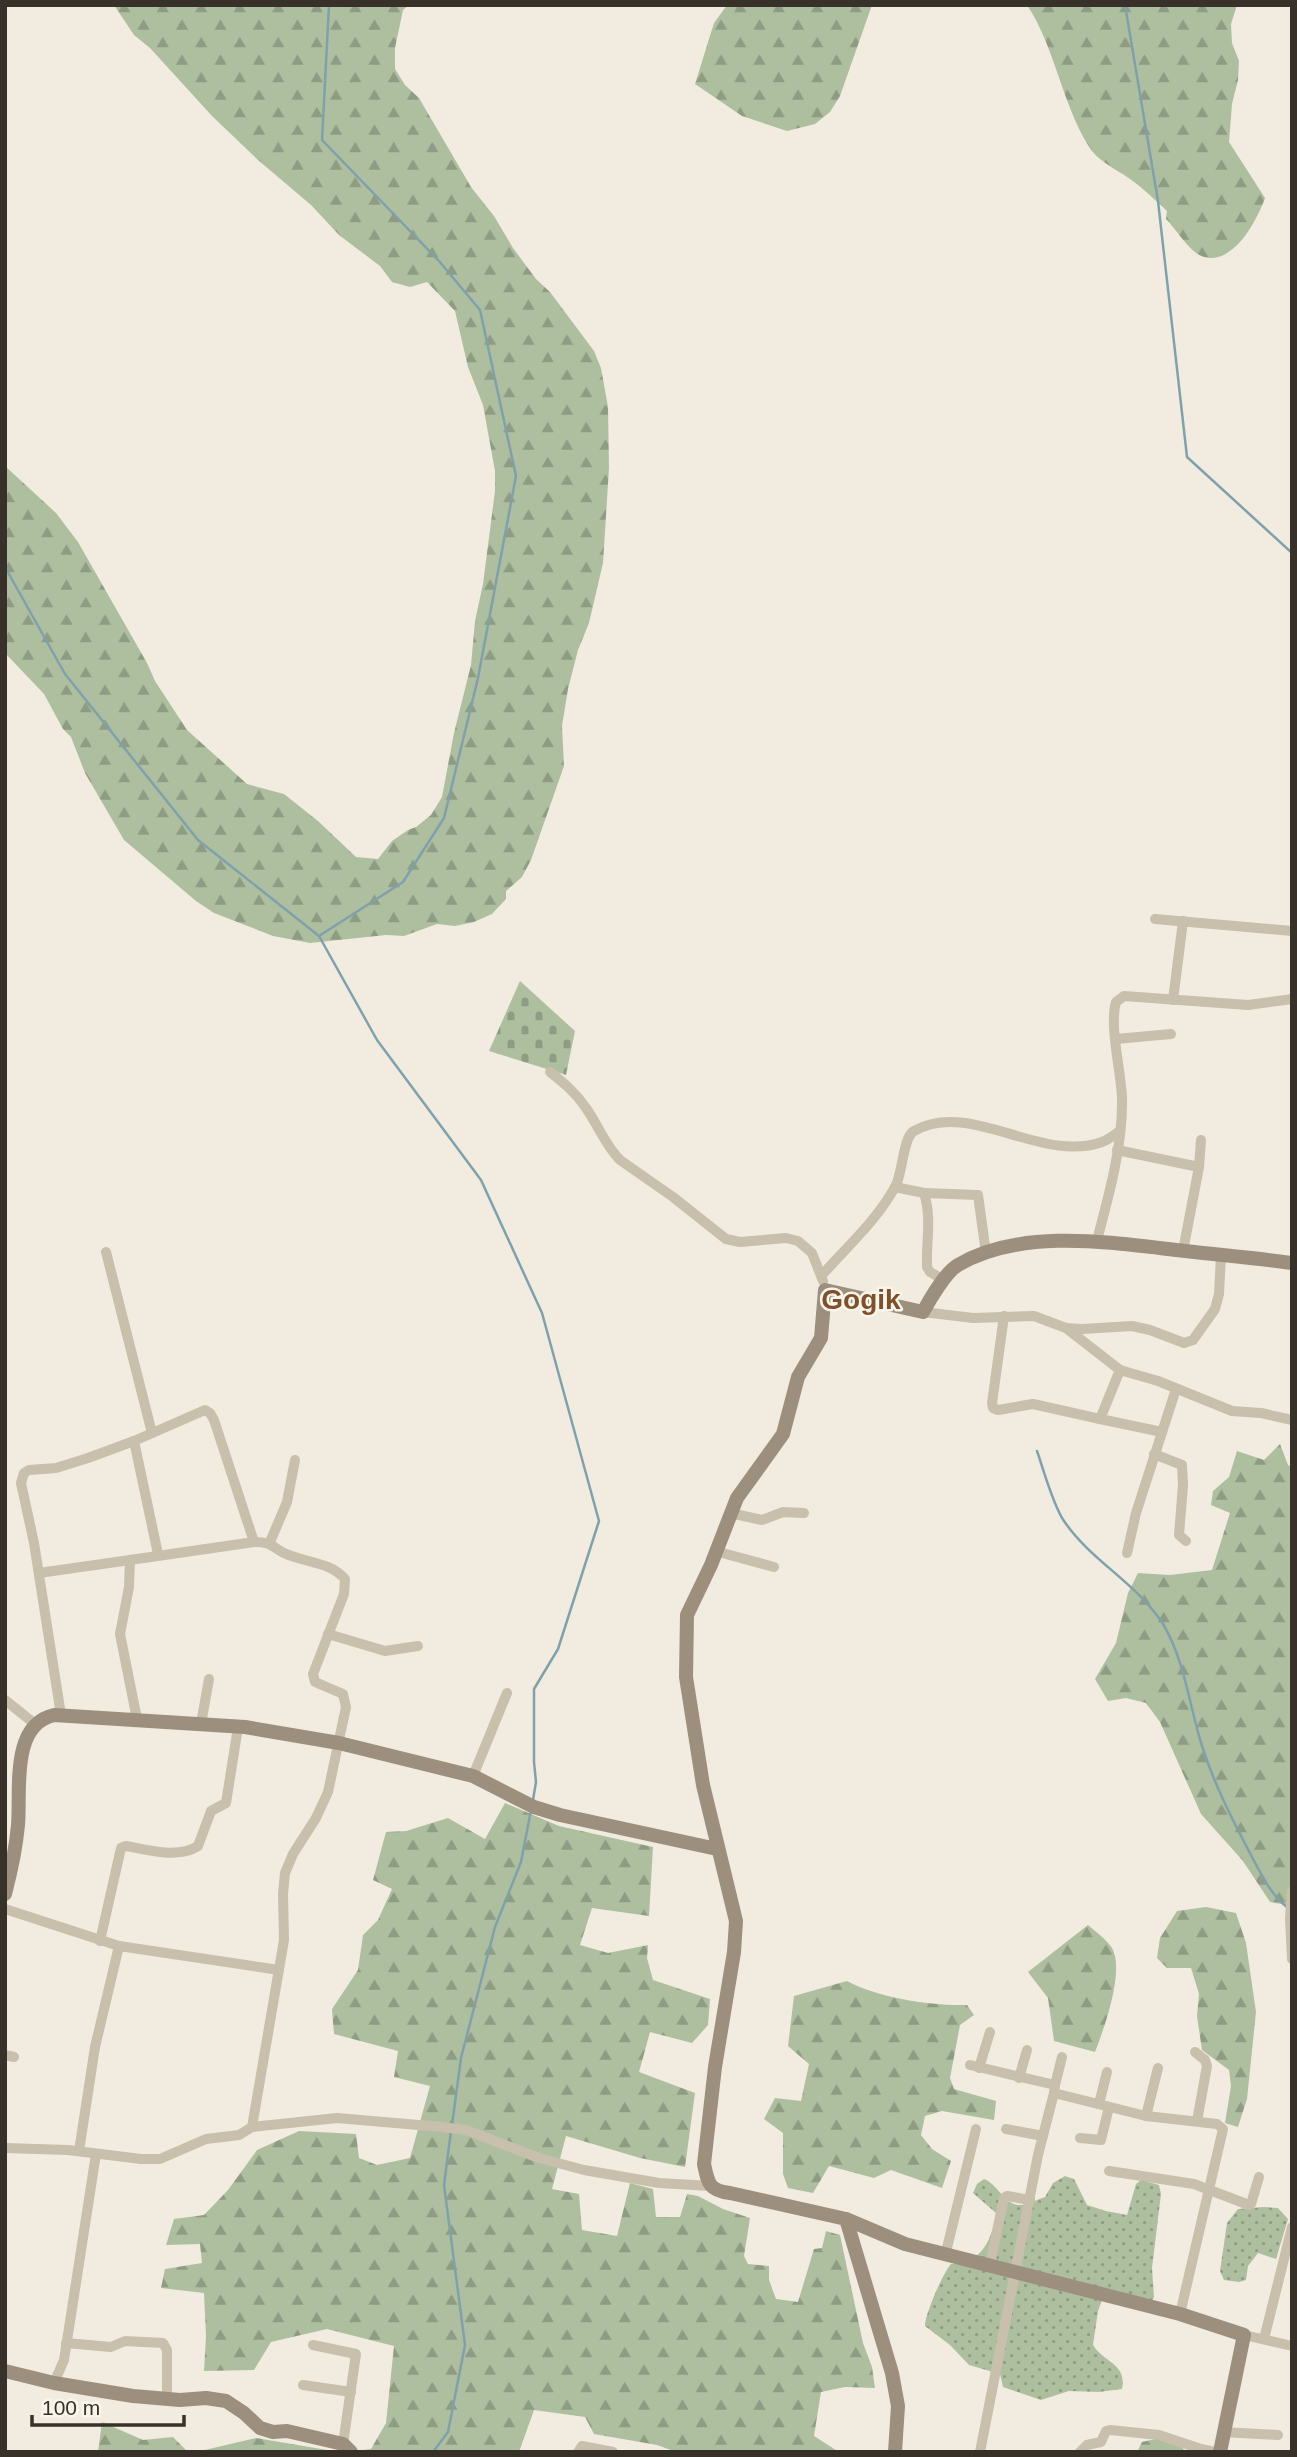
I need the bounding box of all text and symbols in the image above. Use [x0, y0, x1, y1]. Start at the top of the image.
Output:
district label: Gogik [821, 1284, 901, 1315]
scale bar [32, 2384, 184, 2428]
text: 100 m [42, 2396, 100, 2419]

